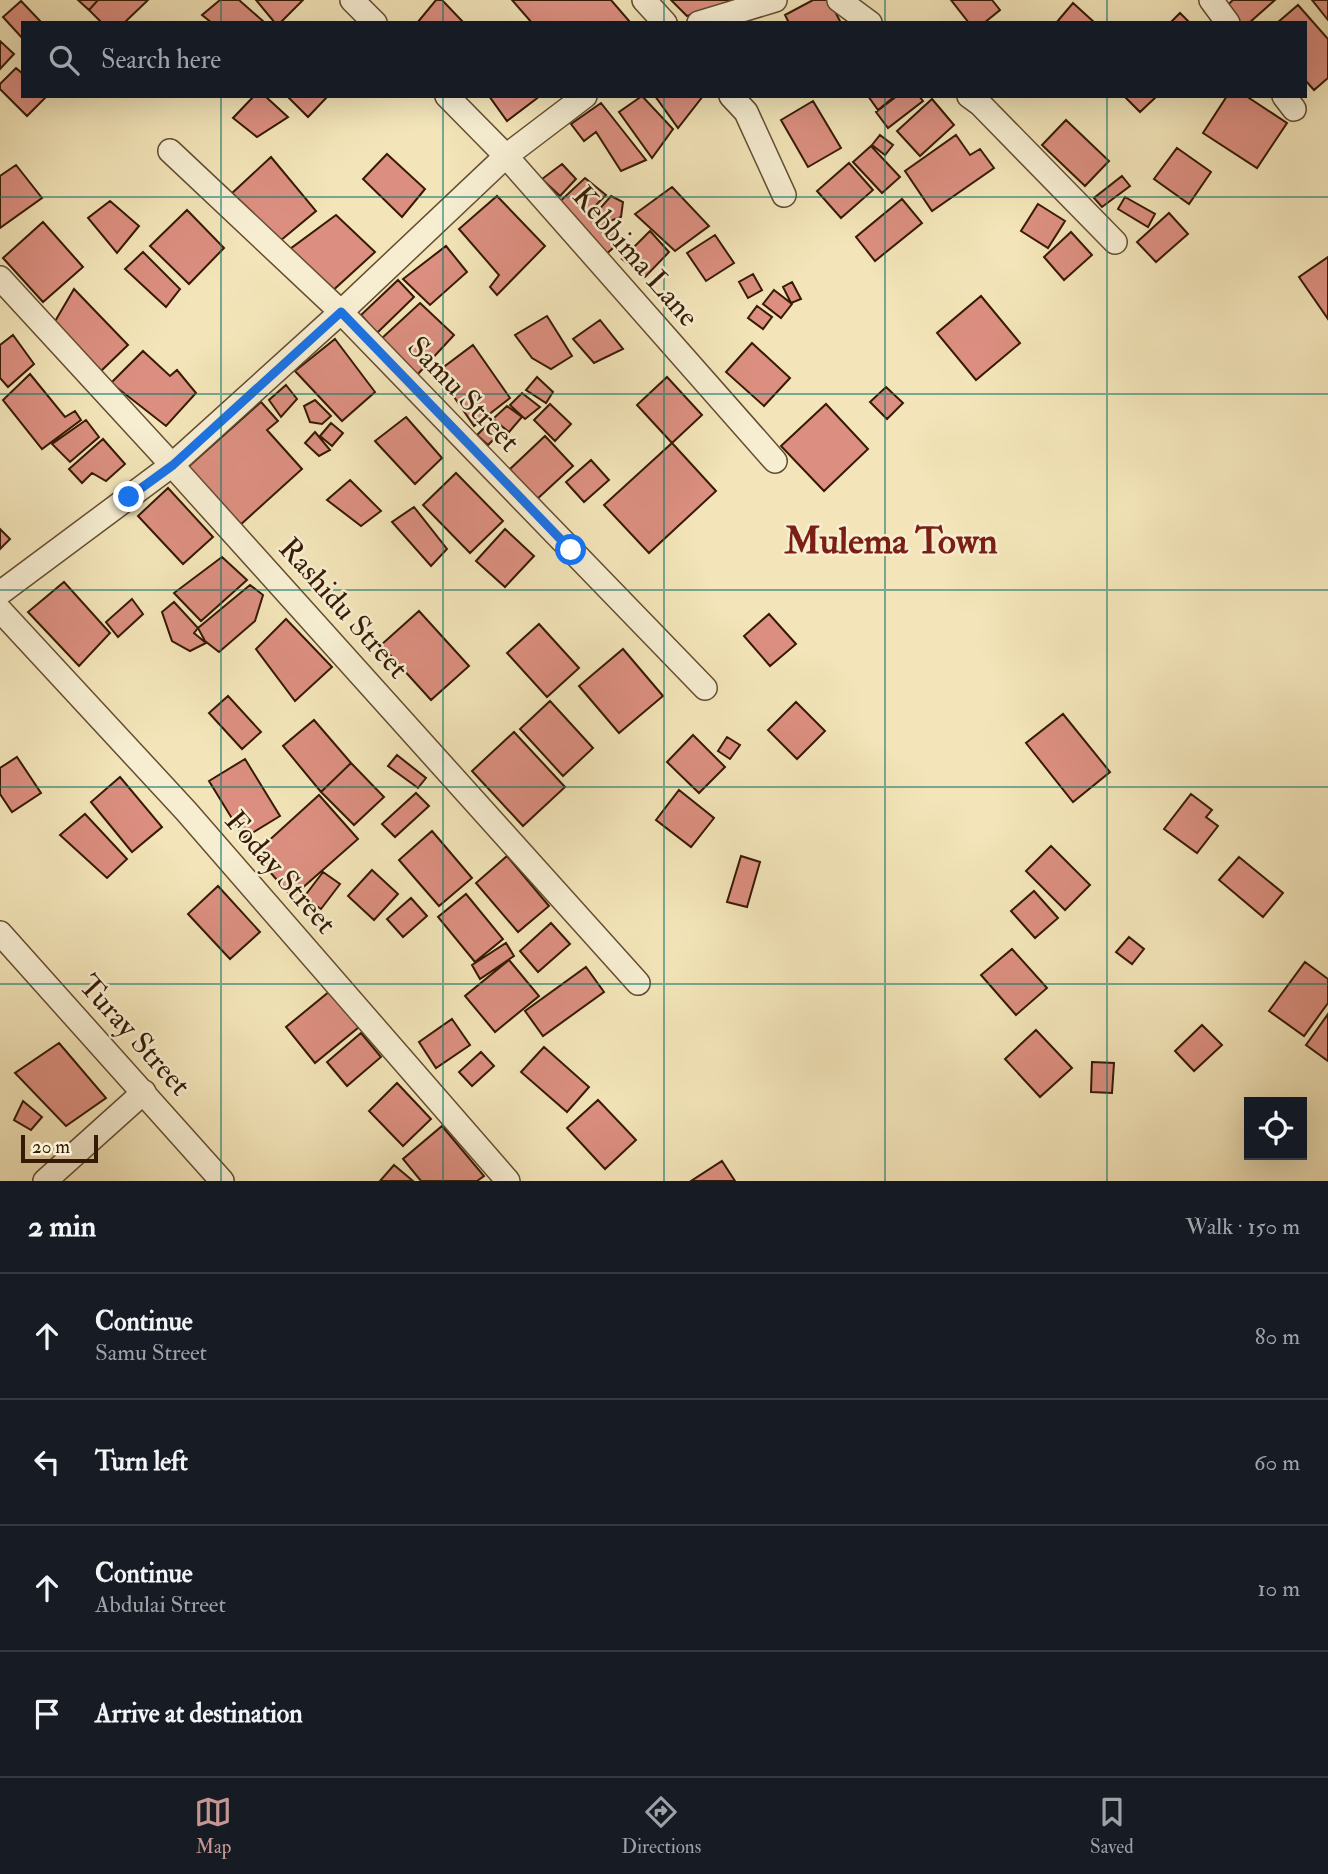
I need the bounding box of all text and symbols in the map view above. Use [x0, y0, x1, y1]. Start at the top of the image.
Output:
search box [21, 21, 1307, 98]
icon: search [45, 41, 83, 79]
text: Search here [101, 44, 221, 76]
street label: Kebbima Lane [564, 178, 707, 334]
street label: Samu Street [400, 329, 528, 460]
route end [113, 481, 144, 512]
district label: Mulema Town [783, 518, 998, 565]
street label: Rashidu Street [271, 530, 417, 686]
route start [555, 534, 586, 565]
street label: Foday Street [217, 803, 344, 942]
street label: Turay Street [71, 967, 199, 1104]
map controls [1244, 1097, 1307, 1160]
button: locate [1244, 1097, 1307, 1160]
scale bar [21, 1132, 98, 1164]
text: 20 m [32, 1135, 70, 1159]
text: 2 min [28, 1208, 96, 1245]
text: Walk · 150 m [1186, 1212, 1300, 1241]
text: Continue [95, 1306, 193, 1338]
icon: ahead [28, 1317, 66, 1355]
text: 80 m [1255, 1322, 1300, 1351]
text: Samu Street [95, 1338, 207, 1367]
icon: left [28, 1443, 66, 1481]
text: Turn left [95, 1446, 188, 1478]
text: 60 m [1254, 1448, 1300, 1477]
text: Continue [95, 1558, 193, 1590]
icon: ahead [28, 1569, 66, 1607]
text: 10 m [1257, 1574, 1300, 1603]
text: Abdulai Street [95, 1590, 226, 1619]
icon: arrive [28, 1695, 66, 1733]
text: Arrive at destination [95, 1698, 303, 1730]
tab: Map [194, 1793, 232, 1859]
tab: Directions [621, 1793, 701, 1859]
tab: Saved [1090, 1793, 1134, 1859]

